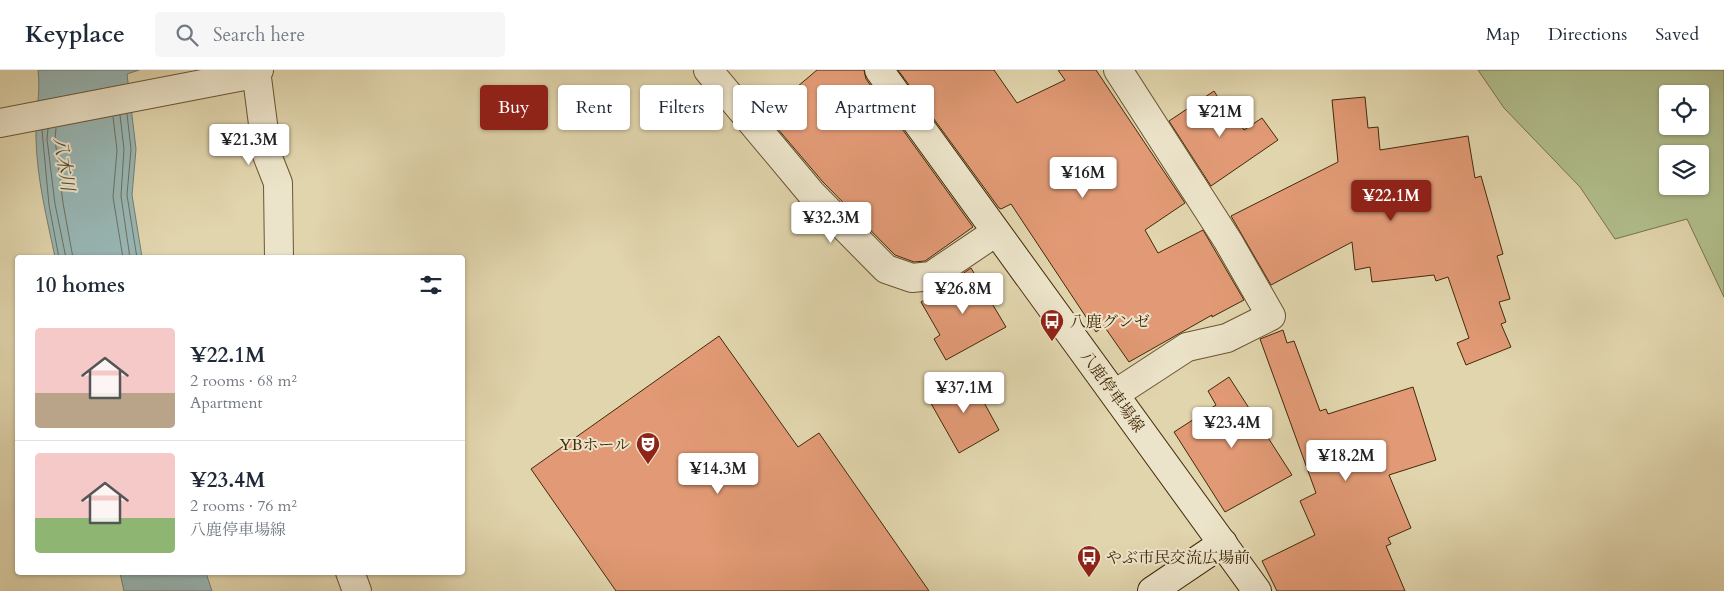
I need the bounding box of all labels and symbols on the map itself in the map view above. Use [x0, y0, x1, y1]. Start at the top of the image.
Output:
pin: ¥21M [1190, 96, 1250, 138]
pin: ¥21.3M [208, 124, 290, 166]
water label: 八木川 [47, 135, 80, 195]
pin: ¥16M [1053, 156, 1113, 199]
pin: ¥22.1M [1350, 180, 1432, 222]
pin: ¥32.3M [790, 202, 872, 244]
pin: ¥26.8M [922, 272, 1004, 315]
bus stop icon: 八鹿グンゼ [1039, 308, 1065, 342]
place label: 八鹿グンゼ [1070, 311, 1150, 333]
street label: 八鹿停車場線 [1075, 346, 1149, 437]
pin: ¥37.1M [923, 372, 1005, 414]
pin: ¥23.4M [1191, 406, 1273, 449]
theatre icon: YBホール [635, 431, 661, 465]
place label: YBホール [560, 434, 630, 456]
pin: ¥18.2M [1305, 440, 1387, 482]
pin: ¥14.3M [677, 452, 759, 495]
bus stop icon: やぶ市民交流広場前 [1076, 544, 1102, 578]
place label: やぶ市民交流広場前 [1106, 547, 1250, 569]

